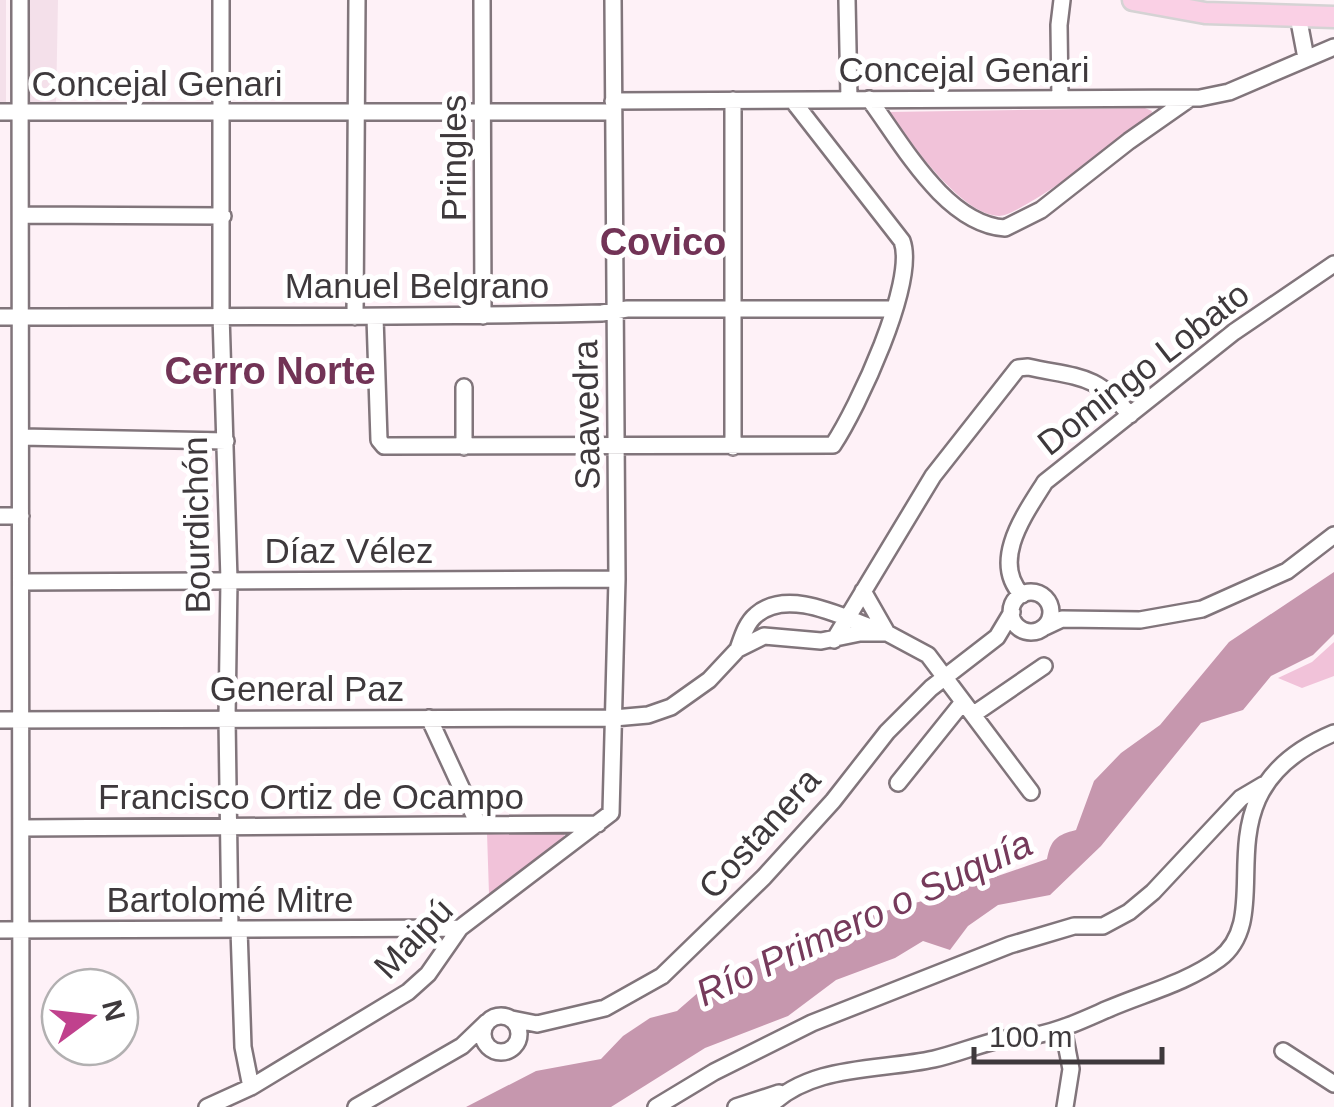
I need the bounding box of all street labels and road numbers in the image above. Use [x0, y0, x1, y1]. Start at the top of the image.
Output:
street label: Concejal Genari [839, 50, 1089, 89]
street label: Concejal Genari [32, 64, 282, 103]
street label: Pringles [434, 95, 473, 221]
street label: Manuel Belgrano [285, 266, 549, 305]
street label: Domingo Lobato [1030, 274, 1256, 462]
street label: Saavedra [565, 339, 607, 490]
street label: Bourdichón [175, 436, 217, 614]
street label: Díaz Vélez [264, 531, 434, 570]
street label: General Paz [210, 669, 404, 708]
street label: Costanera [690, 760, 828, 906]
street label: Francisco Ortiz de Ocampo [98, 777, 524, 816]
street label: Bartolomé Mitre [106, 880, 354, 919]
street label: Maipú [366, 890, 460, 986]

